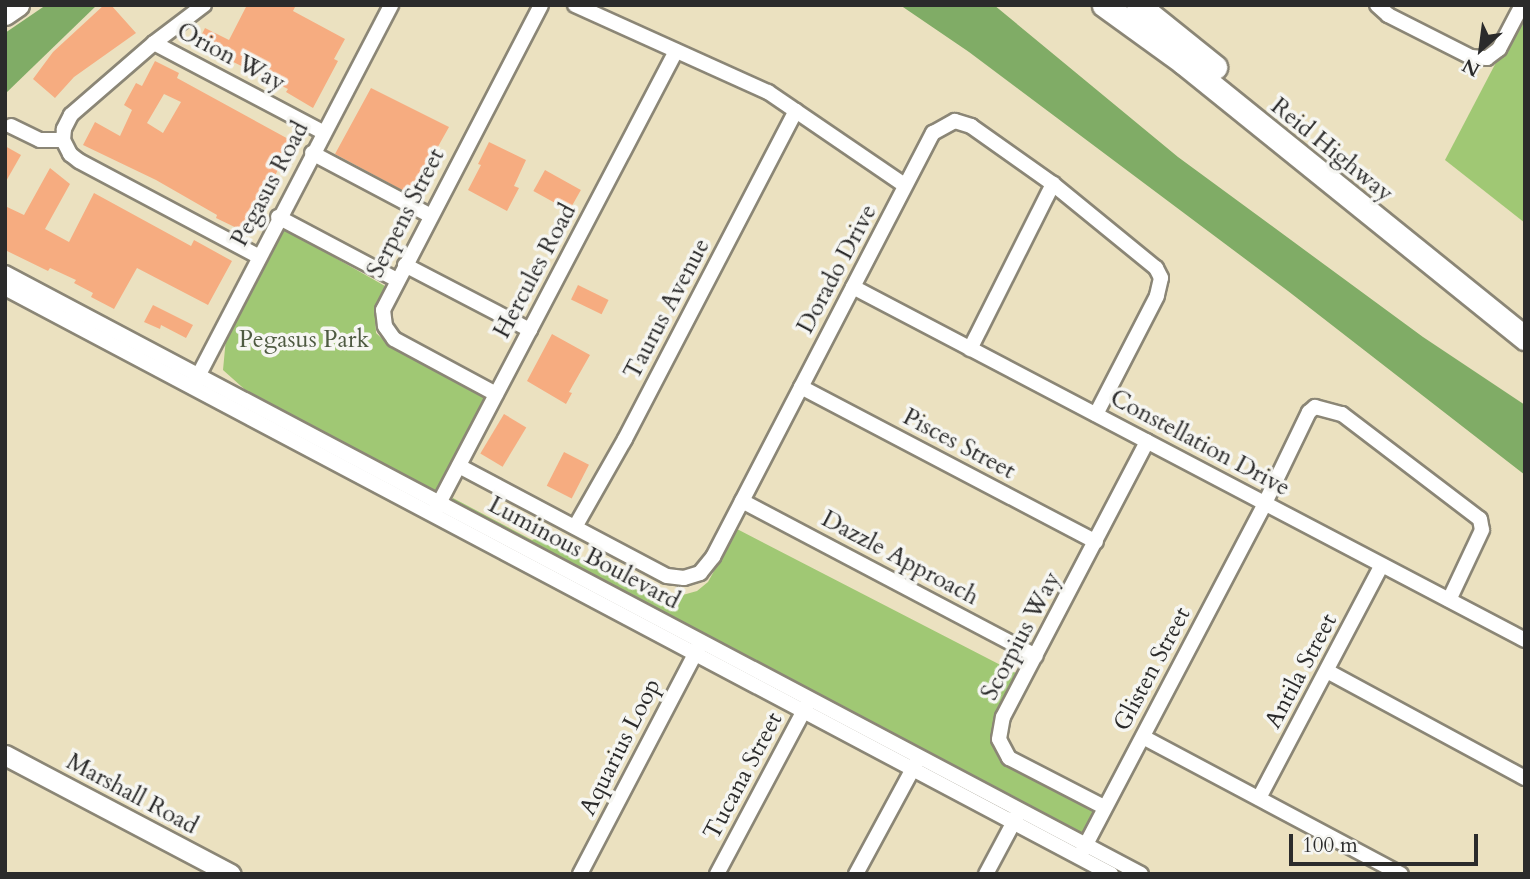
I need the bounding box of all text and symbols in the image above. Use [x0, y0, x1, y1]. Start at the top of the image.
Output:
north arrow [1446, 14, 1516, 84]
street label: Orion Way [172, 16, 290, 98]
text: N [1458, 52, 1485, 83]
street label: Reid Highway [1265, 92, 1399, 208]
street label: Pegasus Road [225, 117, 315, 251]
street label: Serpens Street [361, 144, 451, 282]
street label: Hercules Road [488, 199, 582, 343]
street label: Dorado Drive [791, 200, 883, 338]
street label: Taurus Avenue [618, 234, 716, 384]
park label: Pegasus Park [239, 326, 369, 354]
street label: Constellation Drive [1105, 383, 1295, 503]
street label: Pisces Street [898, 402, 1020, 486]
street label: Luminous Boulevard [483, 490, 685, 616]
street label: Dazzle Approach [817, 505, 983, 611]
street label: Scorpius Way [975, 567, 1067, 705]
street label: Glisten Street [1107, 602, 1197, 736]
street label: Antila Street [1259, 609, 1343, 733]
street label: Aquarius Loop [573, 674, 667, 820]
street label: Tucana Street [697, 707, 789, 845]
street label: Marshall Road [61, 747, 203, 841]
scale bar [1292, 820, 1481, 864]
text: 100 m [1302, 831, 1358, 860]

